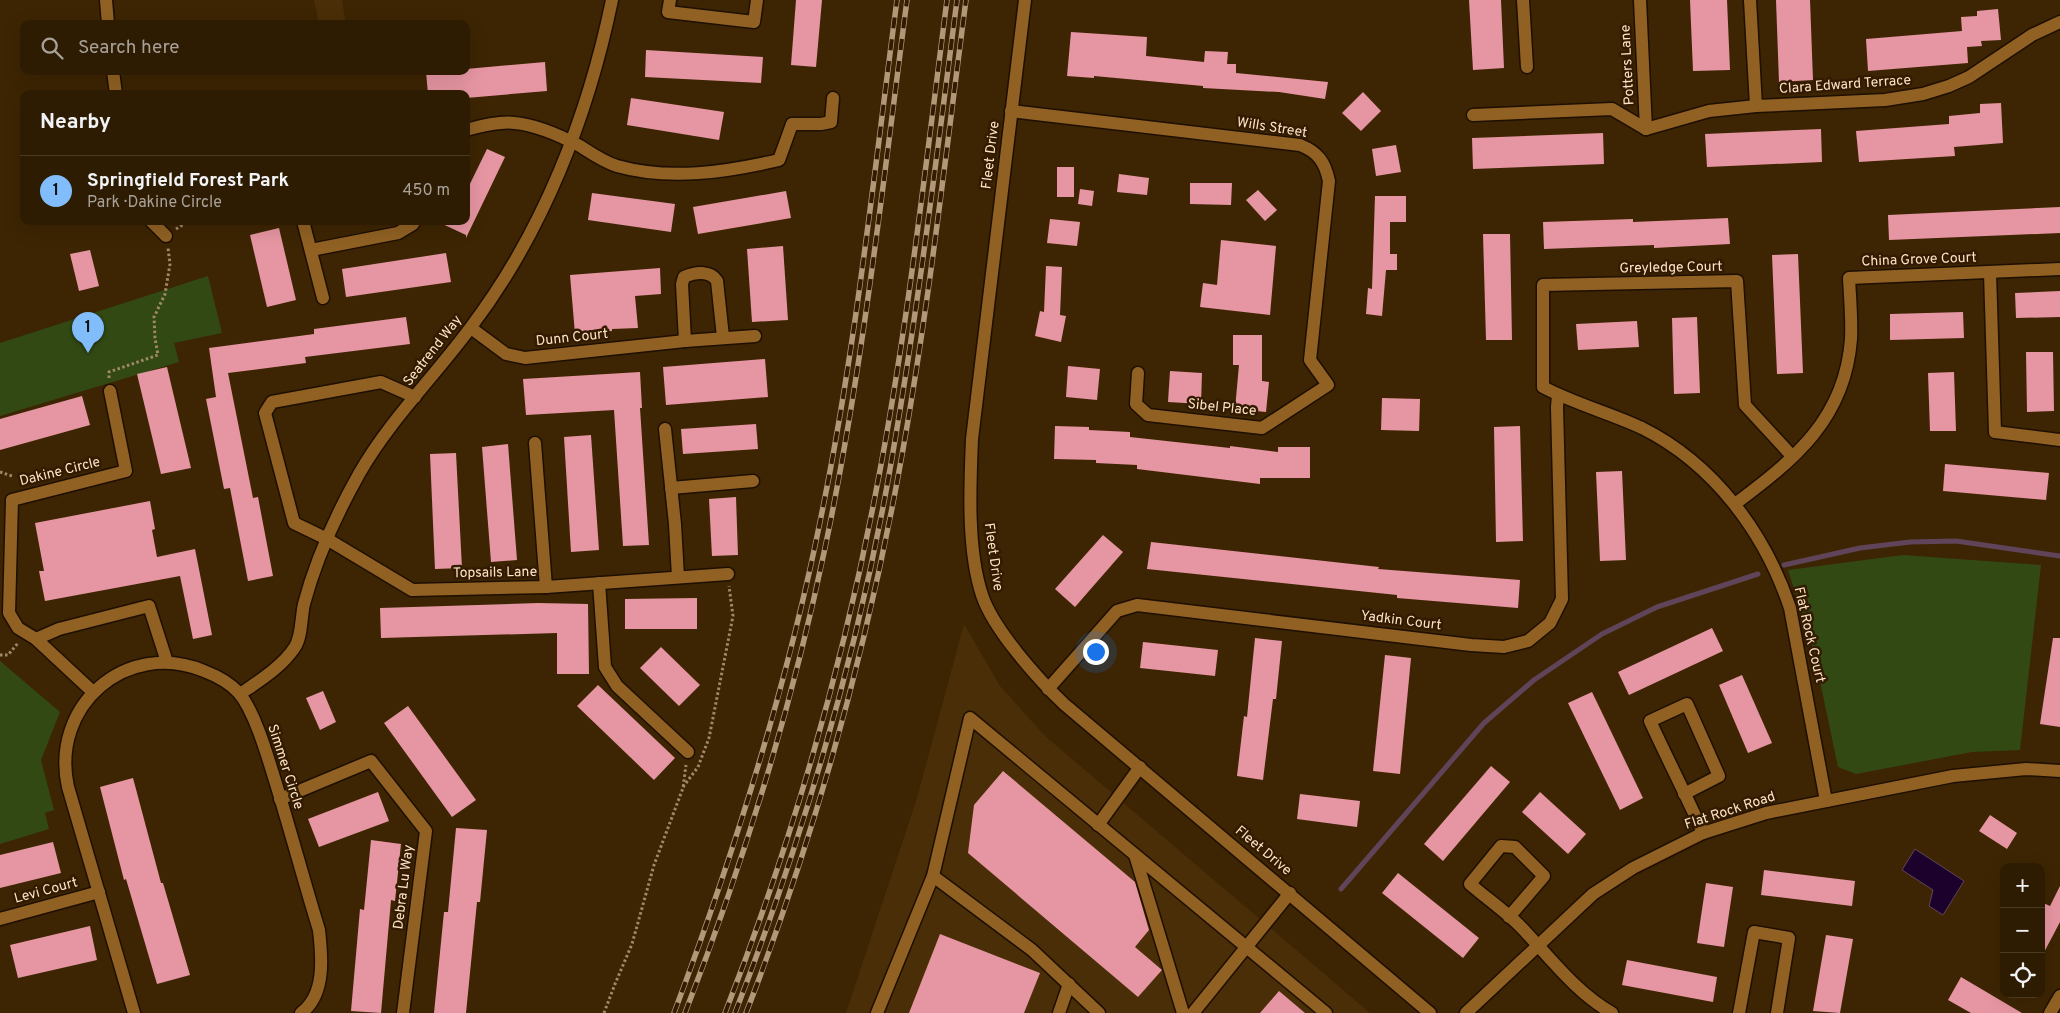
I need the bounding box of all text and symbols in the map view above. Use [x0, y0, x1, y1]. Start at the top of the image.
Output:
search box [20, 20, 470, 75]
street label: Potters Lane [1617, 24, 1639, 106]
icon: search [38, 34, 66, 62]
text: Search here [78, 36, 180, 60]
street label: Clara Edward Terrace [1778, 72, 1912, 98]
text: Nearby [40, 109, 111, 136]
street label: Wills Street [1236, 114, 1308, 142]
street label: Fleet Drive [978, 120, 1004, 190]
text: Springfield Forest Park [87, 169, 289, 193]
text: 1 [53, 181, 59, 201]
text: 450 m [403, 181, 450, 201]
text: Park · Dakine Circle [87, 193, 222, 213]
street label: China Grove Court [1861, 249, 1977, 271]
street label: Greyledge Court [1619, 259, 1723, 277]
pin: 1 [72, 312, 104, 353]
street label: Seatrend Way [400, 312, 466, 390]
street label: Dunn Court [535, 326, 609, 350]
street label: Sibel Place [1187, 396, 1257, 420]
street label: Dakine Circle [18, 454, 102, 490]
street label: Fleet Drive [980, 522, 1006, 592]
street label: Topsails Lane [453, 564, 537, 582]
street label: Flat Rock Court [1790, 585, 1828, 685]
street label: Yadkin Court [1360, 608, 1442, 634]
your location [1083, 639, 1109, 665]
street label: Simmer Circle [263, 722, 307, 812]
street label: Flat Rock Road [1682, 788, 1778, 834]
street label: Fleet Drive [1231, 822, 1295, 880]
street label: Debra Lu Way [390, 844, 418, 930]
map controls [2000, 863, 2045, 998]
button: + [2000, 863, 2045, 908]
street label: Levi Court [12, 874, 80, 908]
button: − [2000, 908, 2045, 953]
button: locate [2000, 953, 2045, 998]

